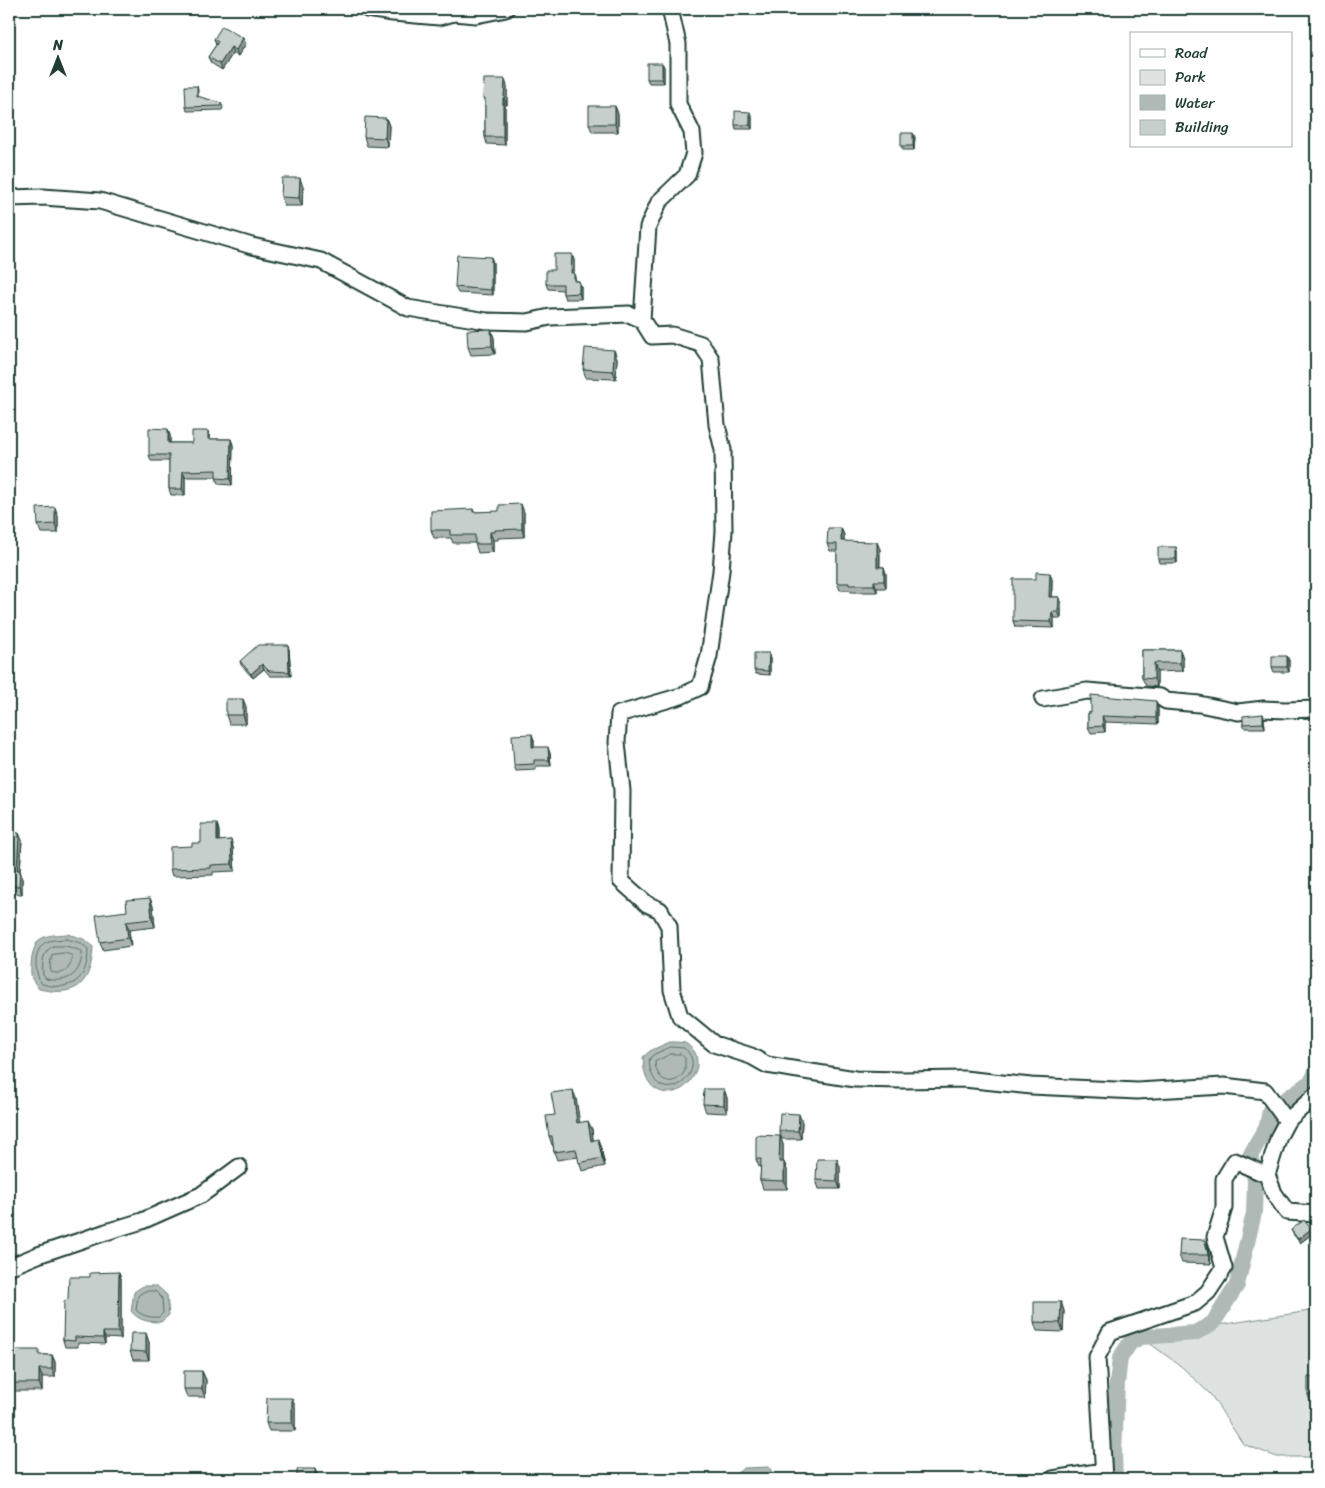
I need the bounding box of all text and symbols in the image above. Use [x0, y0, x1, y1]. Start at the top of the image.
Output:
north arrow [32, 32, 82, 82]
legend [1130, 32, 1292, 148]
text: N [52, 33, 63, 58]
text: Road [1175, 40, 1208, 66]
text: Park [1175, 64, 1206, 90]
text: Water [1175, 90, 1215, 116]
text: Building [1175, 114, 1229, 140]

